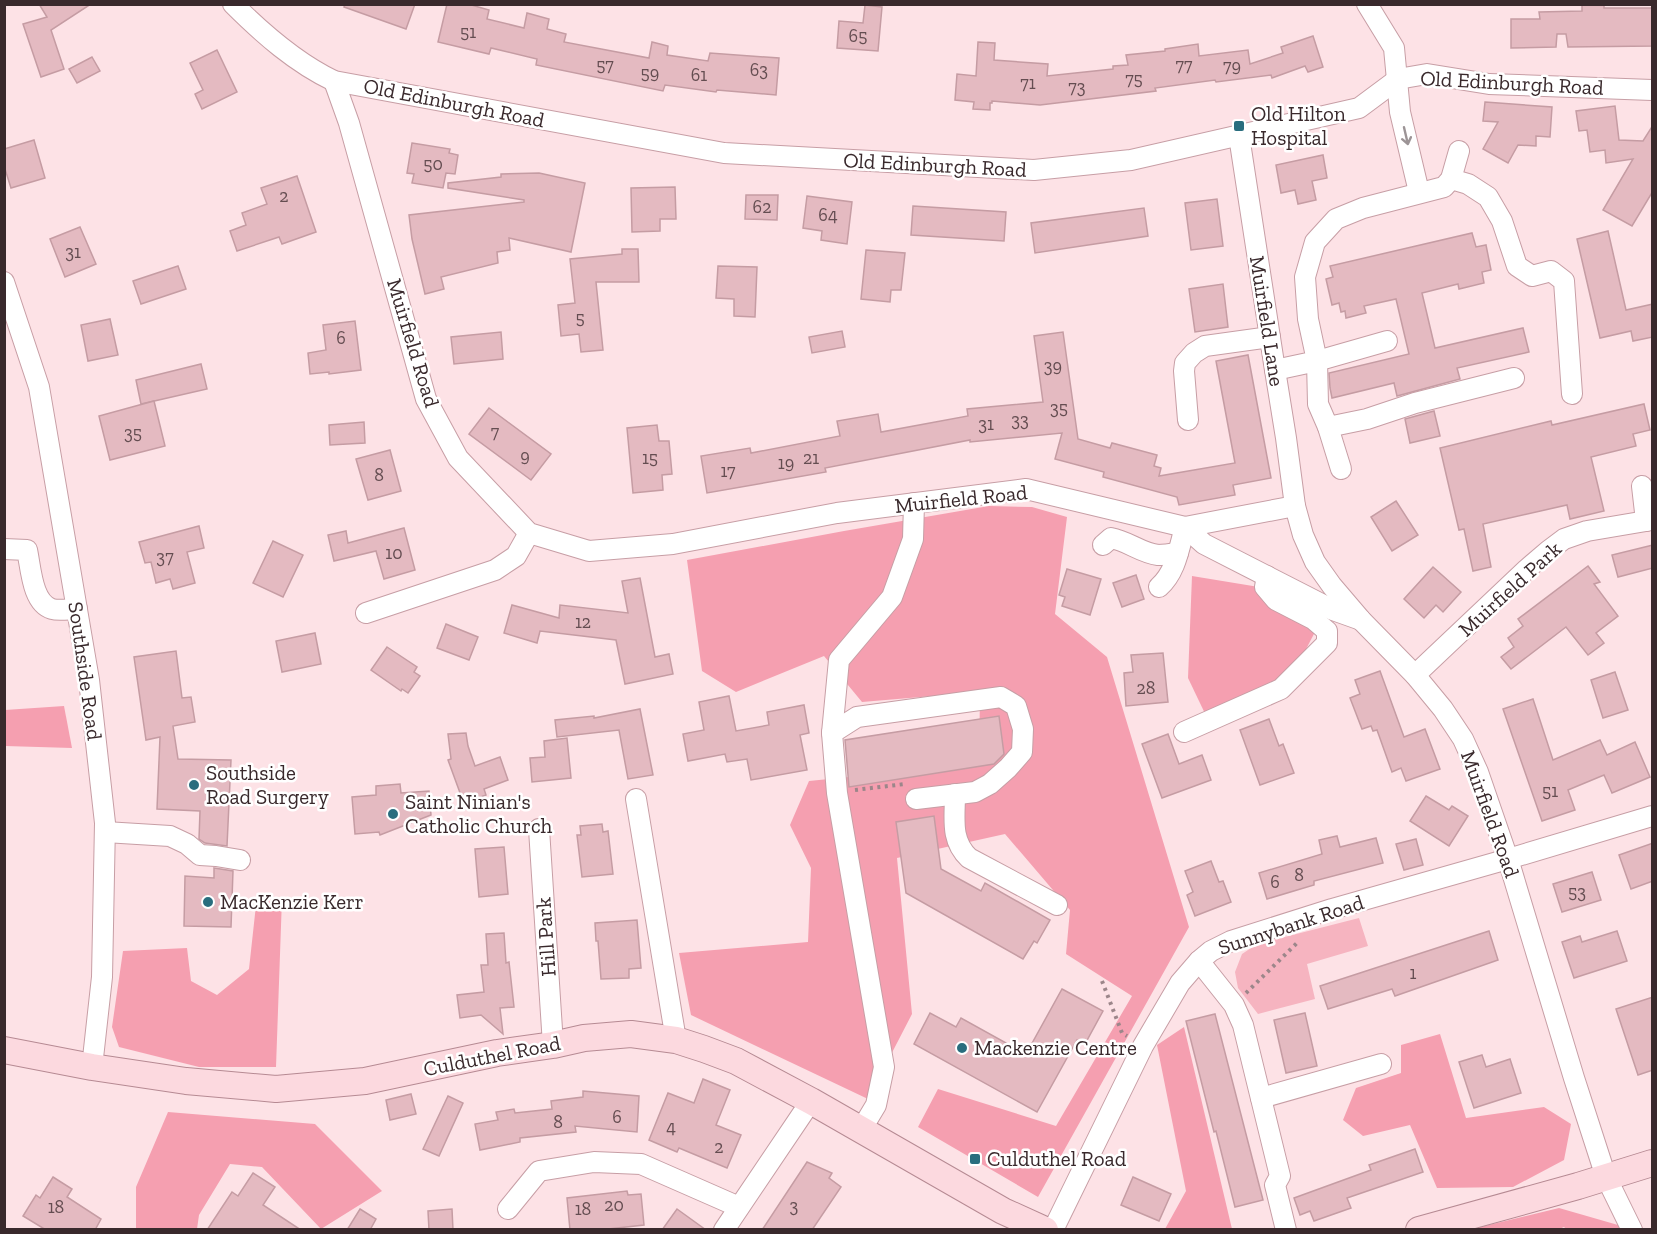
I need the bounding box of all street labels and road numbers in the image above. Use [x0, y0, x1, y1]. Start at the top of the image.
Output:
street label: Old Edinburgh Road [1420, 65, 1605, 100]
street label: Old Edinburgh Road [362, 73, 547, 132]
street label: Old Edinburgh Road [843, 147, 1028, 182]
street label: Muirfield Lane [1245, 254, 1290, 388]
street label: Muirfield Road [382, 275, 445, 411]
street label: Muirfield Road [893, 479, 1029, 518]
street label: Muirfield Park [1453, 536, 1566, 641]
street label: Southside Road [63, 600, 108, 742]
street label: Muirfield Road [1456, 747, 1525, 881]
street label: Sunnybank Road [1215, 889, 1367, 960]
street label: Hill Park [530, 897, 561, 977]
street label: Culduthel Road [421, 1030, 563, 1081]

